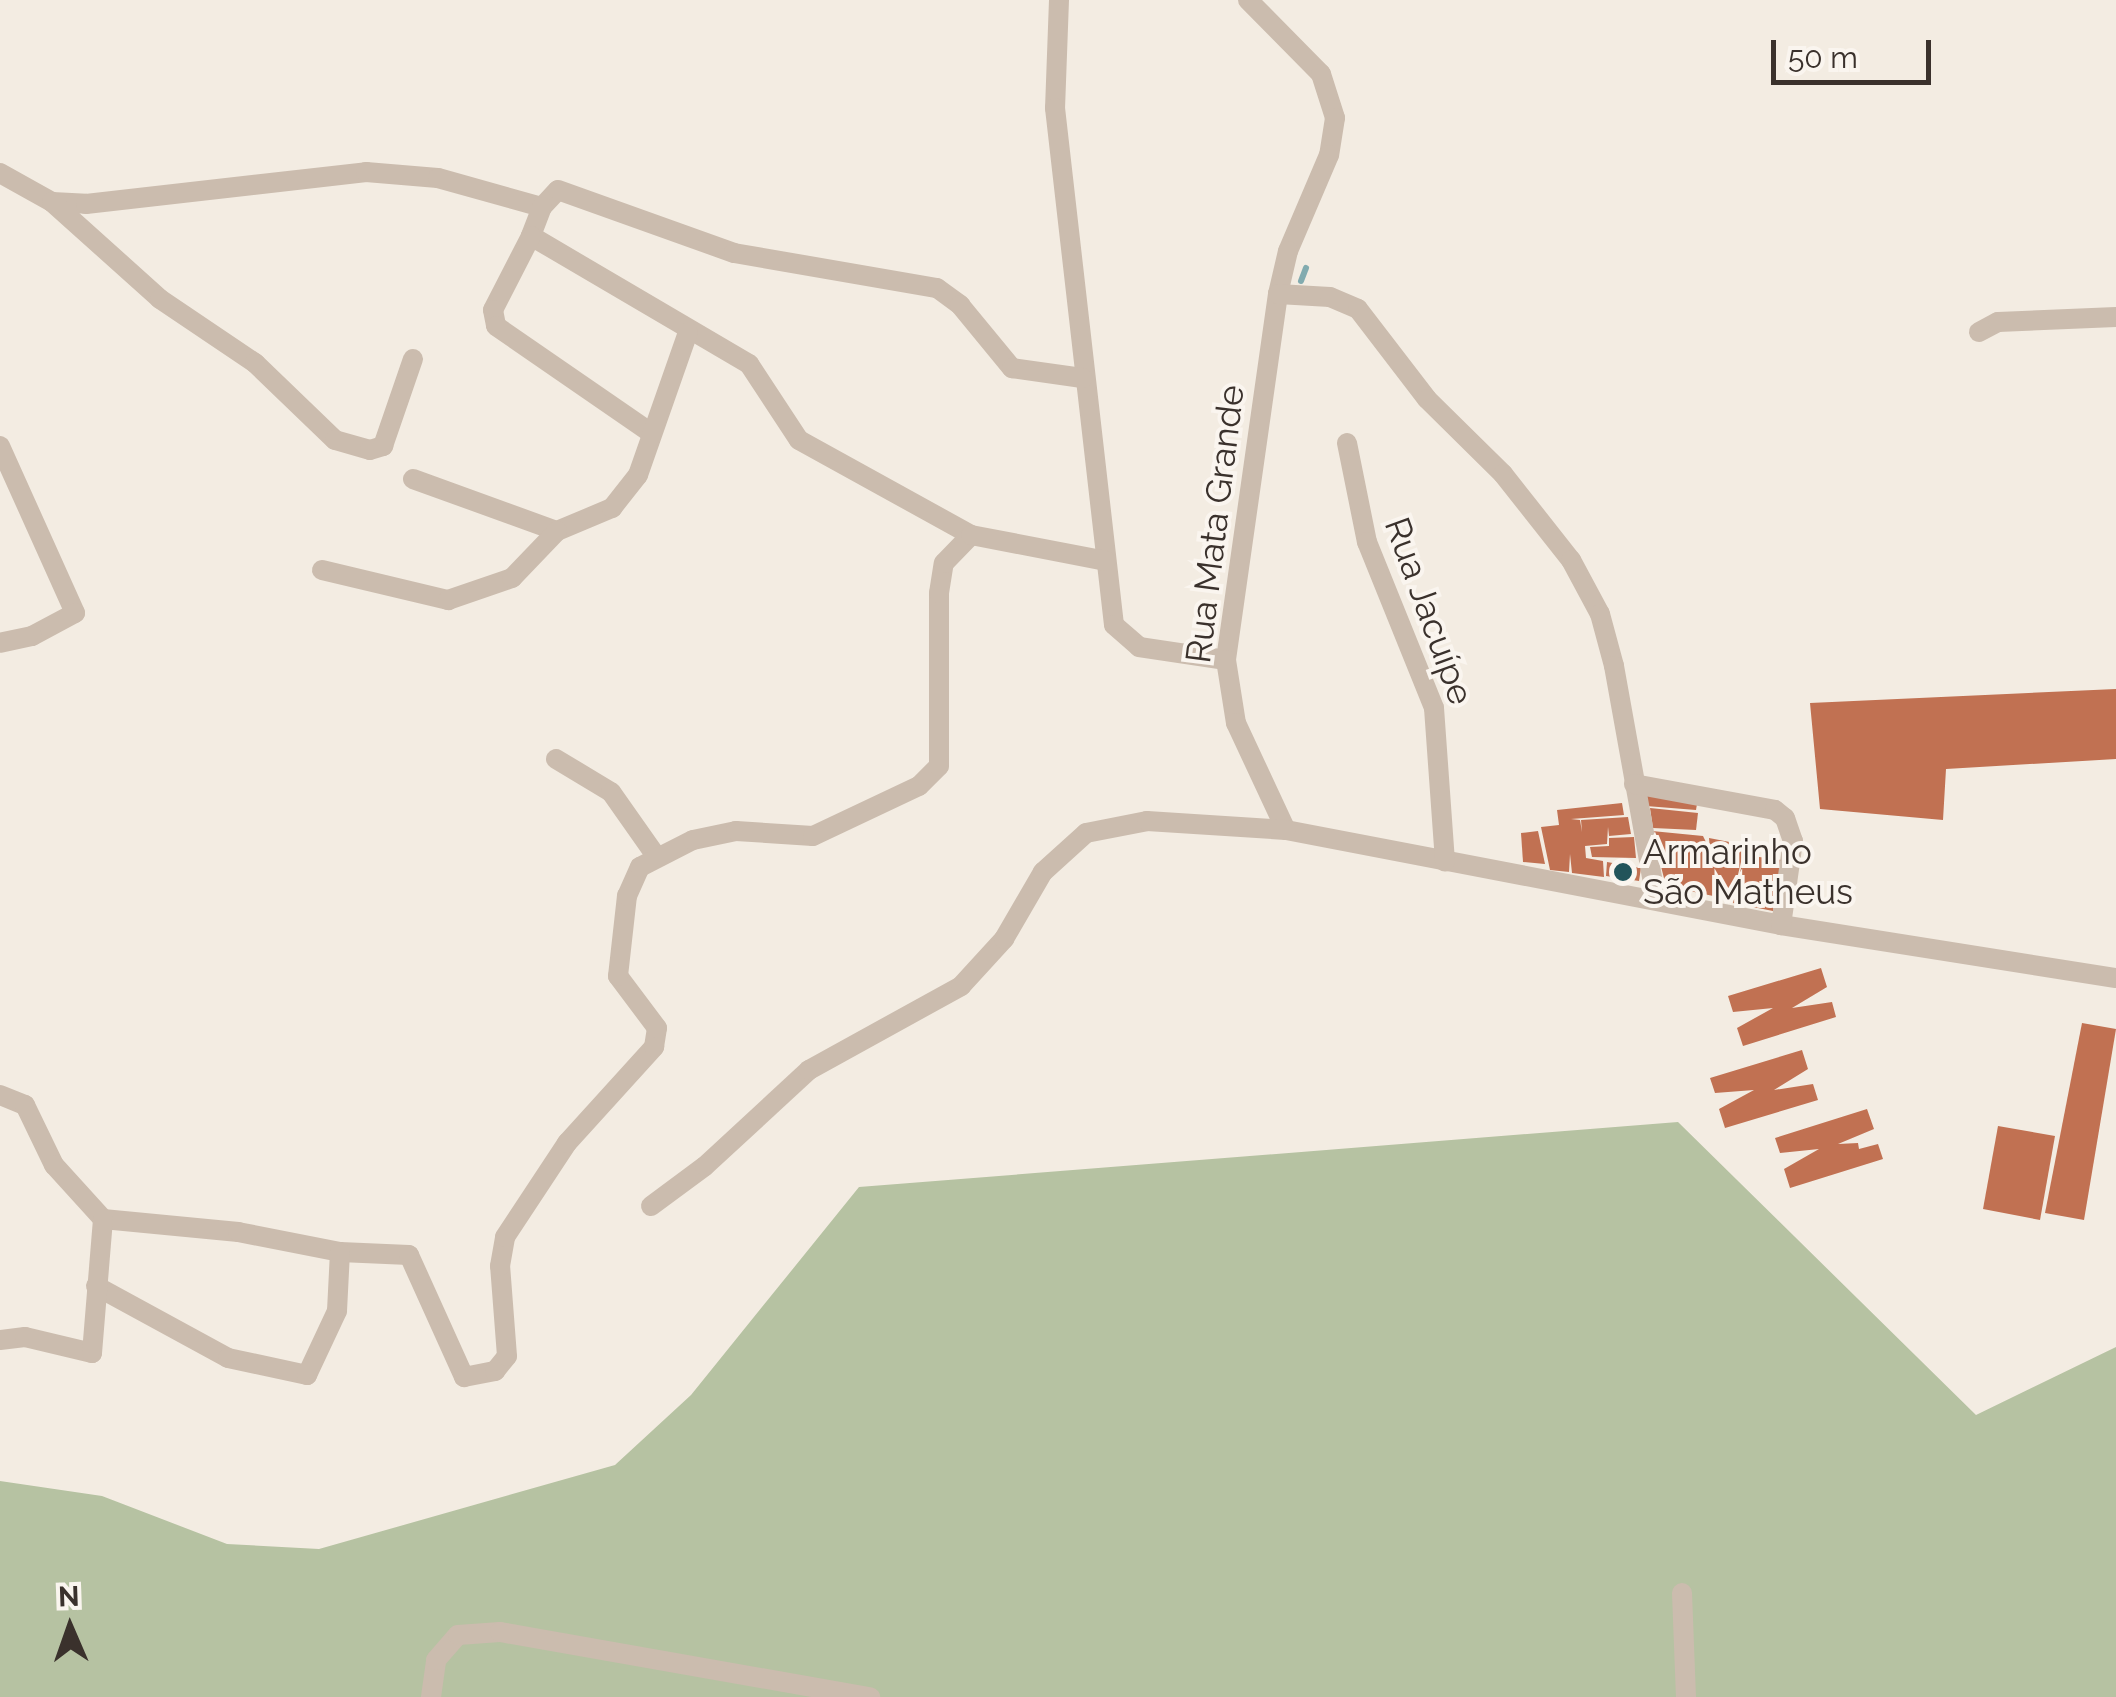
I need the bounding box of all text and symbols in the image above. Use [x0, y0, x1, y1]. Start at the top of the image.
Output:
scale bar [1776, 20, 1936, 82]
text: 50 m [1788, 40, 1858, 75]
street label: Rua Mata Grande [1177, 383, 1253, 665]
street label: Rua Jacuípe [1376, 511, 1482, 711]
place label: Armarinho São Matheus [1643, 831, 1853, 913]
marker: Armarinho São Matheus [1612, 861, 1634, 883]
north arrow [20, 1577, 120, 1677]
text: N [58, 1580, 80, 1613]

